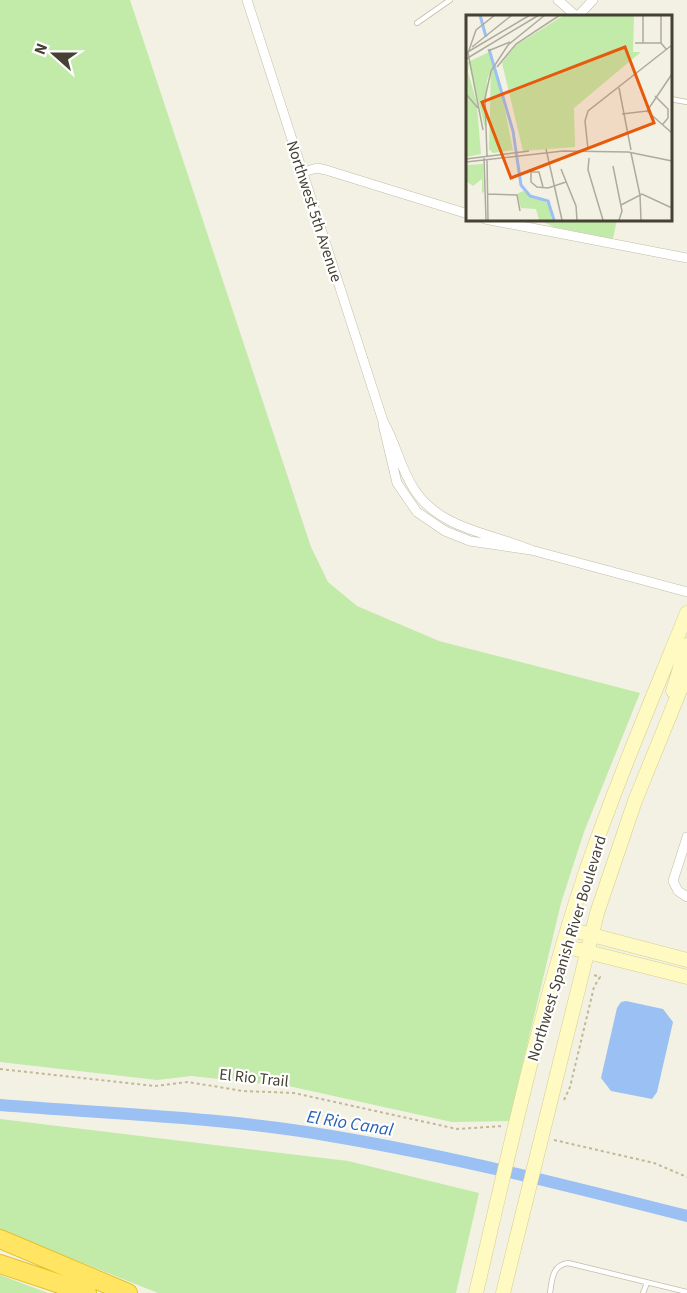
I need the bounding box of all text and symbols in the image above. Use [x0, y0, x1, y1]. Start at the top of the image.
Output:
inset map [466, 15, 672, 220]
north arrow [24, 24, 84, 84]
text: N [29, 40, 53, 58]
street label: Northwest 5th Avenue [281, 138, 347, 285]
street label: Northwest Spanish River Boulevard [522, 833, 612, 1064]
street label: El Rio Trail [218, 1063, 290, 1093]
water label: El Rio Canal [305, 1104, 396, 1143]

